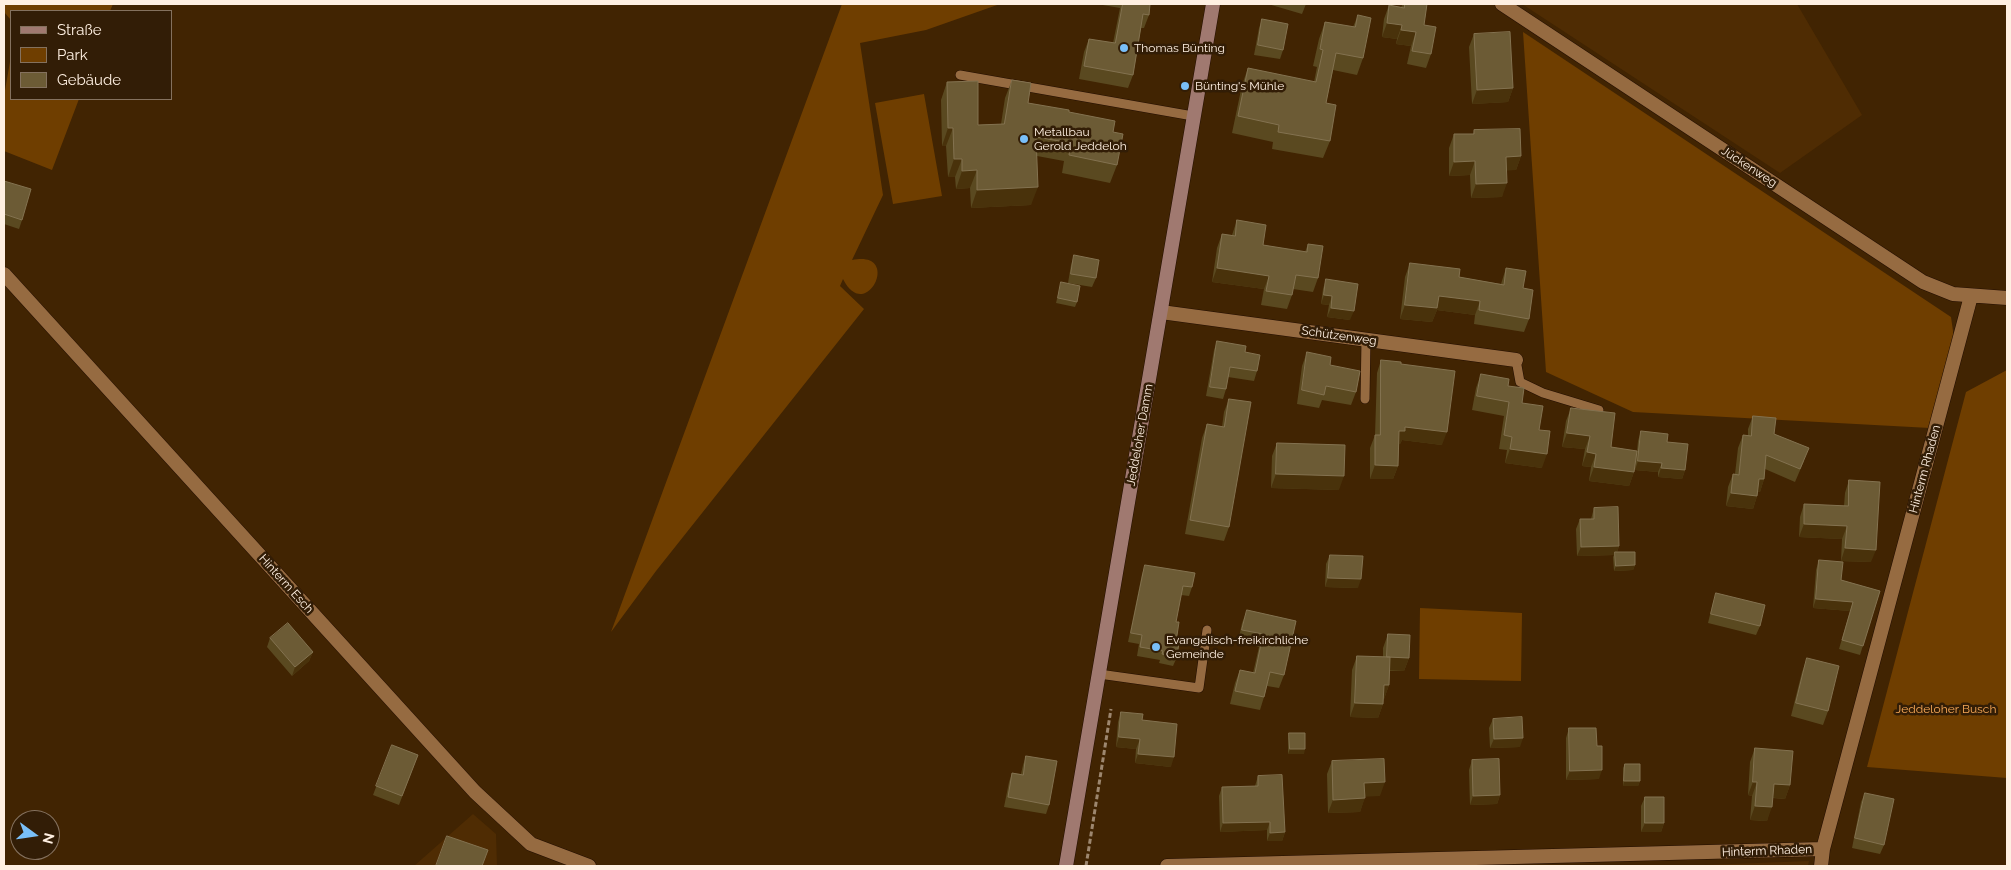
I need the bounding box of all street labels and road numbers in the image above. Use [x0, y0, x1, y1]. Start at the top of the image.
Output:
street label: Jückenweg [1719, 144, 1779, 190]
street label: Schützenweg [1301, 324, 1377, 348]
street label: Jeddeloher Damm [1124, 383, 1156, 487]
street label: Hinterm Rhaden [1906, 423, 1944, 515]
street label: Hinterm Esch [256, 552, 316, 616]
street label: Hinterm Rhaden [1722, 842, 1812, 860]

